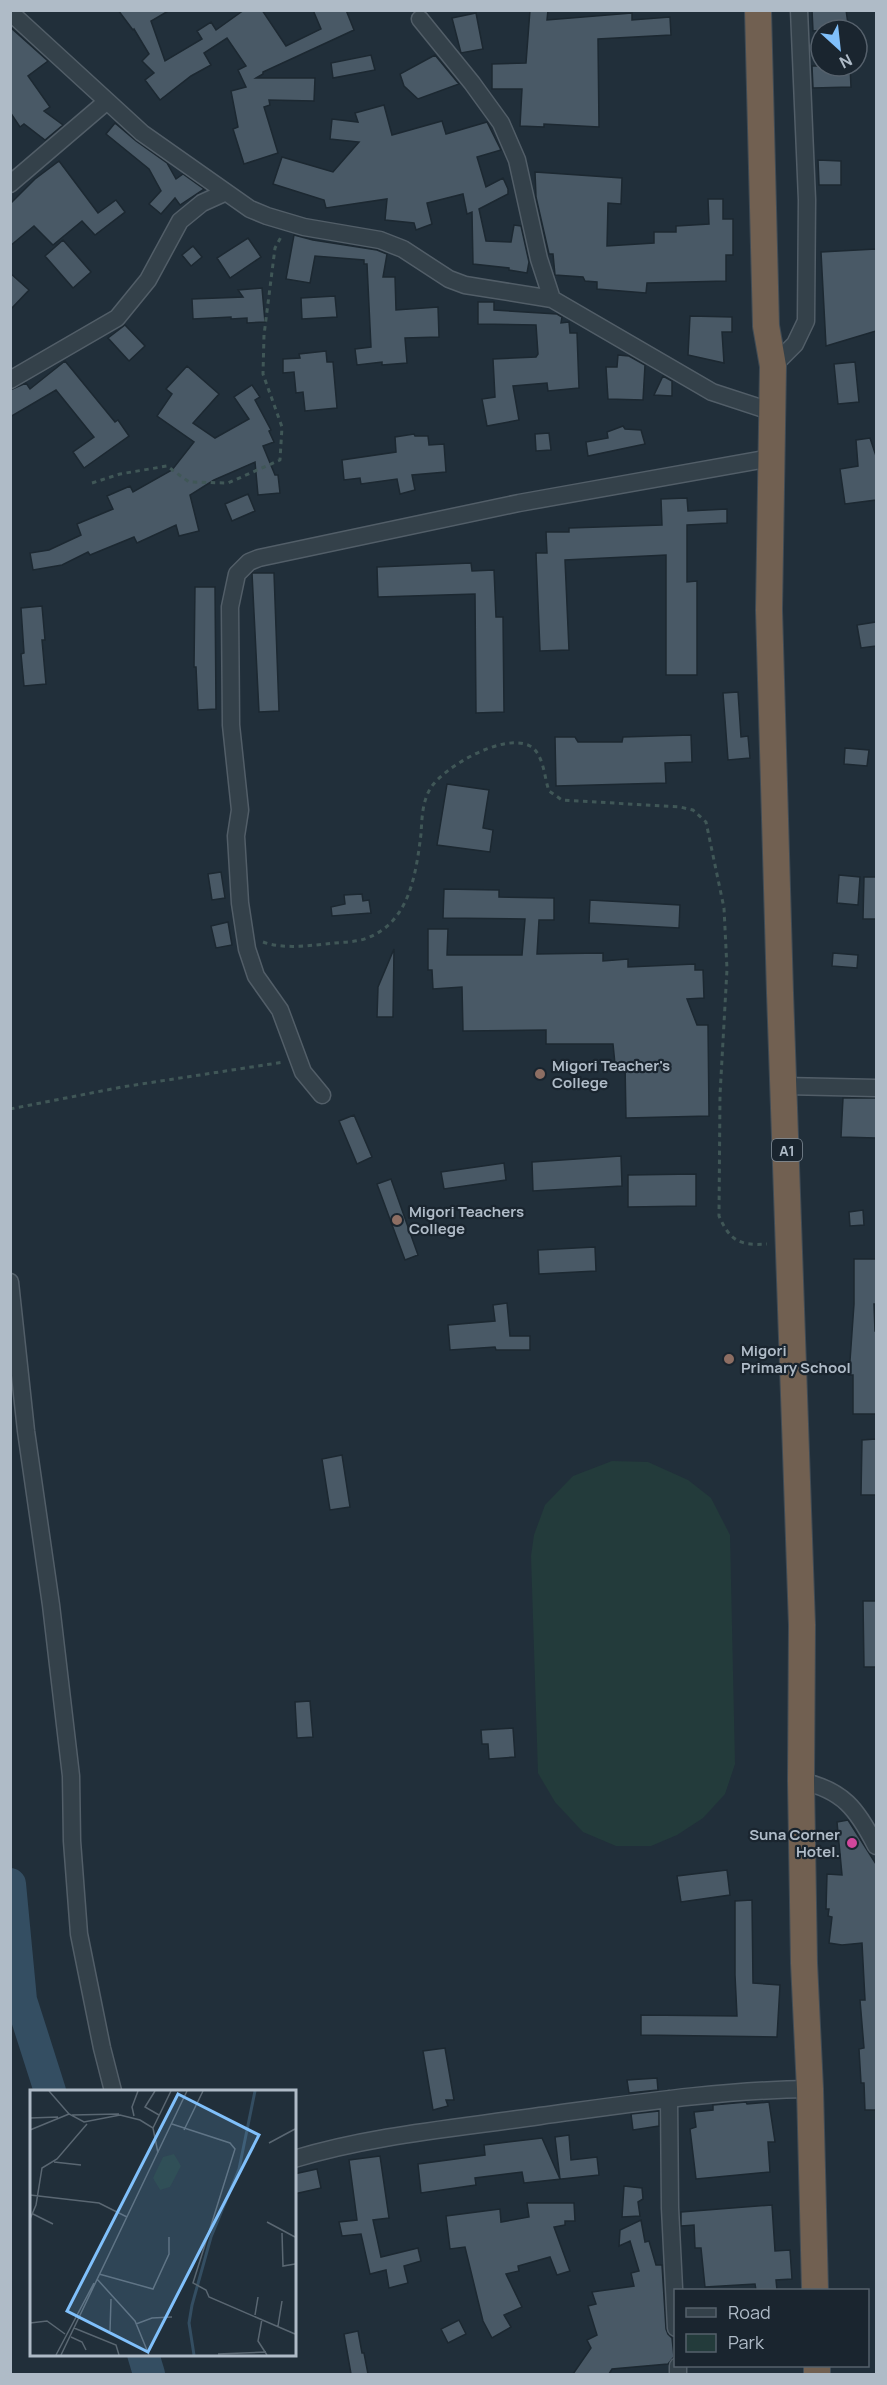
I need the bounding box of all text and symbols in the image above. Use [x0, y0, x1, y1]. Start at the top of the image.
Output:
north arrow [809, 18, 869, 78]
text: N [836, 49, 856, 74]
place label: Migori Teacher's College [552, 1055, 670, 1093]
marker: Migori Teacher's College [533, 1067, 547, 1081]
road number: A1 [772, 1139, 802, 1161]
place label: Migori Teachers College [409, 1201, 524, 1239]
marker: Migori Teachers College [390, 1213, 404, 1227]
place label: Migori Primary School [741, 1340, 851, 1378]
marker: Migori Primary School [722, 1352, 736, 1366]
place label: Suna Corner Hotel. [749, 1824, 840, 1862]
marker: Suna Corner Hotel. [845, 1836, 859, 1850]
inset map [30, 2090, 296, 2355]
legend [674, 2289, 869, 2367]
text: Road [728, 2300, 771, 2324]
text: Park [728, 2330, 765, 2354]

